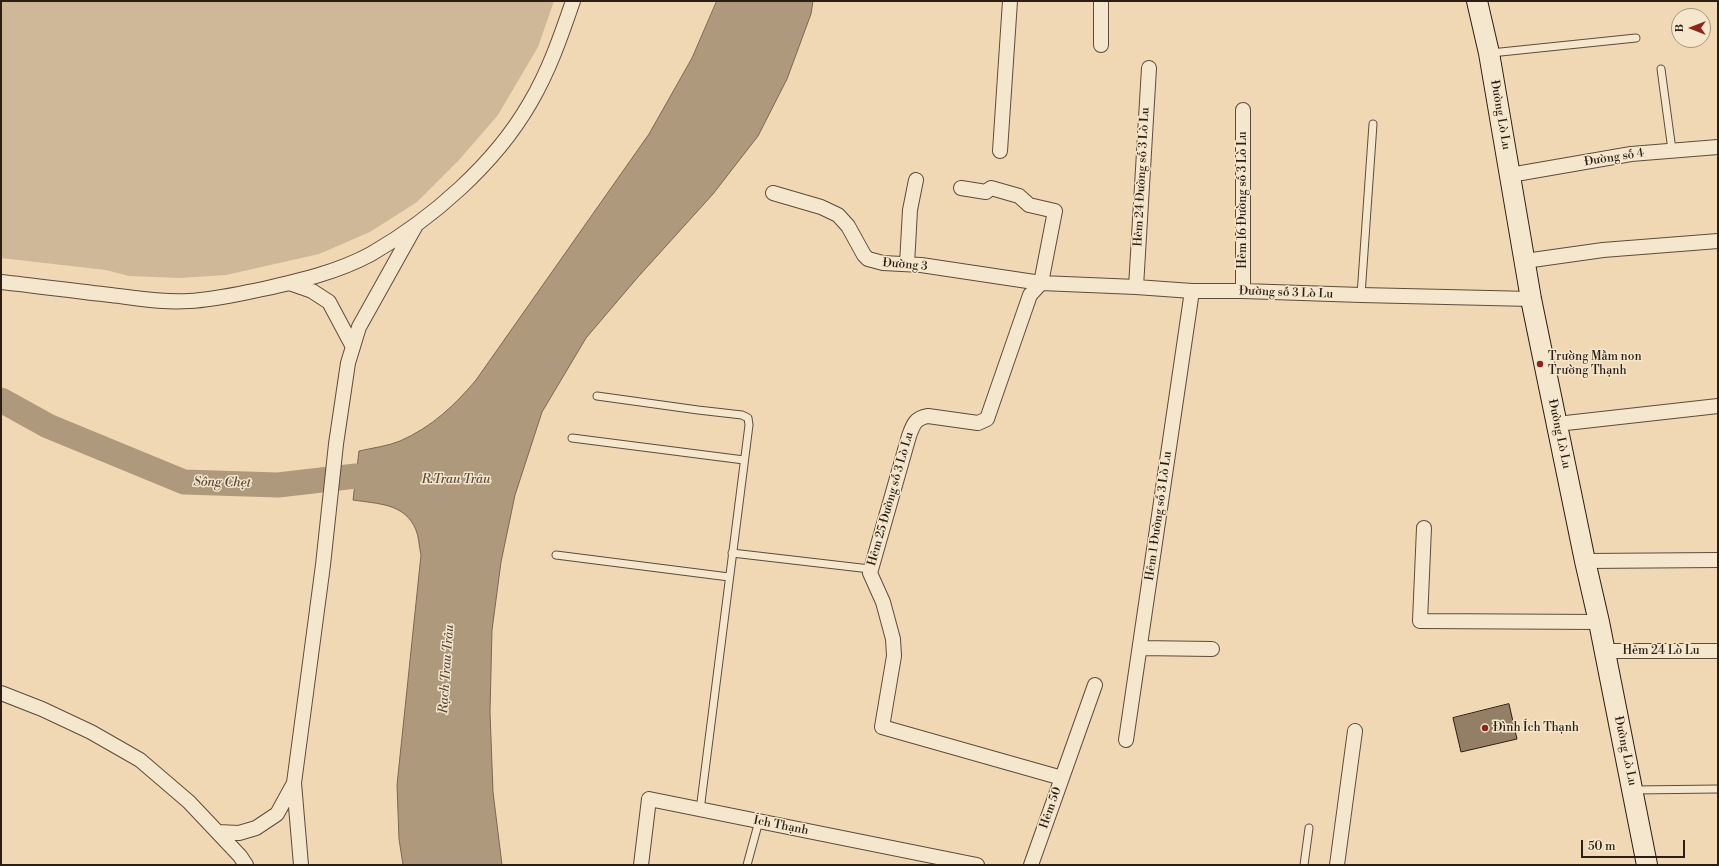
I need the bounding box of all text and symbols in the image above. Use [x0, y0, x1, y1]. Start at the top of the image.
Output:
north arrow [1671, 8, 1711, 48]
text: B [1673, 24, 1687, 32]
street label: Đường Lò Lu [1487, 79, 1513, 151]
street label: Hẻm 24 Đường số 3 Lò Lu [1131, 107, 1153, 247]
street label: Hẻm 16 Đường số 3 Lò Lu [1236, 131, 1250, 269]
street label: Đường số 4 [1583, 146, 1645, 170]
street label: Đường 3 [882, 256, 928, 274]
street label: Đường số 3 Lò Lu [1239, 284, 1333, 302]
place label: Trường Mầm non Trường Thạnh [1548, 350, 1642, 378]
marker: Trường Mầm non Trường Thạnh [1535, 359, 1545, 369]
street label: Đường Lò Lu [1545, 398, 1573, 470]
street label: Hẻm 25 Đường số 3 Lò Lu [865, 430, 917, 568]
street label: Hẻm 1 Đường số 3 Lò Lu [1143, 450, 1175, 582]
water label: R.Trau Trảu [422, 472, 490, 488]
water label: Sông Chẹt [193, 475, 251, 491]
water label: Rạch Trau Trảu [436, 624, 458, 714]
street label: Hẻm 24 Lò Lu [1622, 644, 1700, 658]
street label: Đường Lò Lu [1611, 715, 1639, 787]
place label: Đình Ích Thạnh [1493, 721, 1579, 735]
marker: Đình Ích Thạnh [1480, 723, 1490, 733]
street label: Hẻm 50 [1037, 785, 1065, 831]
street label: Ích Thạnh [752, 814, 810, 838]
scale bar [1583, 832, 1687, 858]
text: 50 m [1588, 839, 1616, 854]

